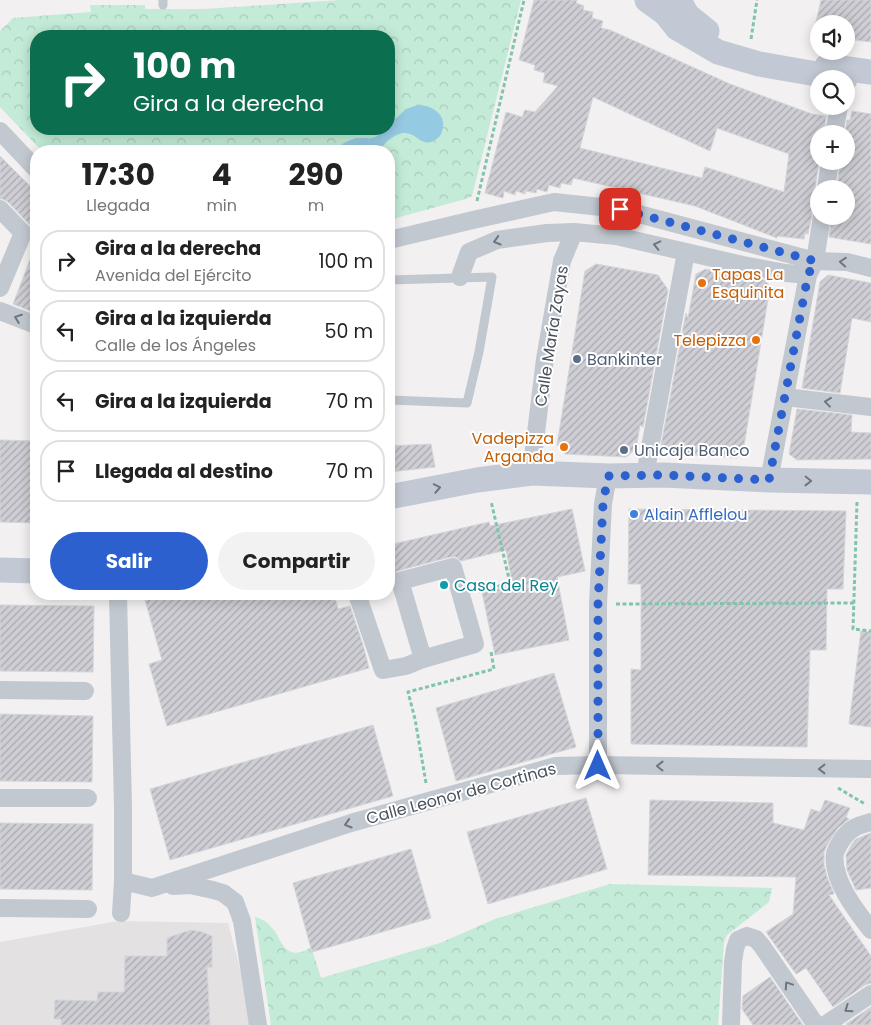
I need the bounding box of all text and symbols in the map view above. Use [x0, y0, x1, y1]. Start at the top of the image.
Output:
map controls [810, 15, 855, 225]
button: sound [810, 15, 855, 60]
text: 100 m [133, 41, 236, 90]
icon: right [50, 50, 115, 115]
button: search [810, 70, 855, 115]
text: Gira a la derecha [133, 88, 324, 119]
button: + [810, 125, 855, 170]
text: 17:30 [81, 153, 155, 196]
text: 4 [212, 153, 232, 196]
text: 290 [288, 153, 344, 196]
button: − [810, 180, 855, 225]
pin [599, 188, 641, 230]
text: Llegada [86, 194, 150, 217]
text: min [206, 194, 237, 217]
text: m [308, 194, 324, 217]
icon: arrive [606, 195, 634, 223]
text: Gira a la derecha [95, 235, 261, 262]
one-way arrow [493, 236, 501, 246]
one-way arrow [652, 240, 661, 251]
icon: right [52, 247, 80, 275]
text: 100 m [318, 248, 373, 275]
one-way arrow [839, 257, 847, 268]
place label: Tapas La Esquinita [712, 263, 784, 304]
text: Avenida del Ejército [95, 264, 251, 287]
street label: Calle María Zayas [529, 264, 574, 408]
marker: Tapas La Esquinita [696, 277, 708, 289]
text: Gira a la izquierda [95, 305, 272, 332]
one-way arrow [14, 314, 23, 324]
icon: left [52, 317, 80, 345]
text: 50 m [324, 318, 373, 345]
place label: Telepizza [673, 329, 746, 352]
text: Calle de los Ángeles [95, 334, 256, 357]
marker: Telepizza [750, 334, 762, 346]
place label: Bankinter [587, 348, 662, 371]
marker: Bankinter [571, 353, 583, 365]
icon: left [52, 387, 80, 415]
text: Gira a la izquierda [95, 388, 272, 415]
text: 70 m [326, 388, 373, 415]
one-way arrow [824, 397, 832, 408]
place label: Vadepizza Arganda [472, 427, 554, 468]
place label: Unicaja Banco [634, 439, 749, 462]
marker: Vadepizza Arganda [558, 441, 570, 453]
marker: Unicaja Banco [618, 444, 630, 456]
icon: arrive [52, 457, 80, 485]
text: Llegada al destino [95, 458, 273, 485]
text: 70 m [326, 458, 373, 485]
one-way arrow [804, 476, 812, 486]
one-way arrow [432, 483, 441, 494]
place label: Alain Afflelou [644, 503, 748, 526]
marker: Alain Afflelou [628, 508, 640, 520]
button: Salir [50, 532, 208, 590]
button: Compartir [218, 532, 375, 590]
place label: Casa del Rey [454, 574, 558, 597]
marker: Casa del Rey [438, 579, 450, 591]
position arrow [571, 739, 623, 791]
street label: Calle Leonor de Cortinas [364, 757, 559, 830]
one-way arrow [656, 761, 664, 772]
one-way arrow [818, 764, 826, 774]
one-way arrow [344, 819, 352, 829]
one-way arrow [785, 981, 794, 991]
one-way arrow [844, 1003, 854, 1012]

